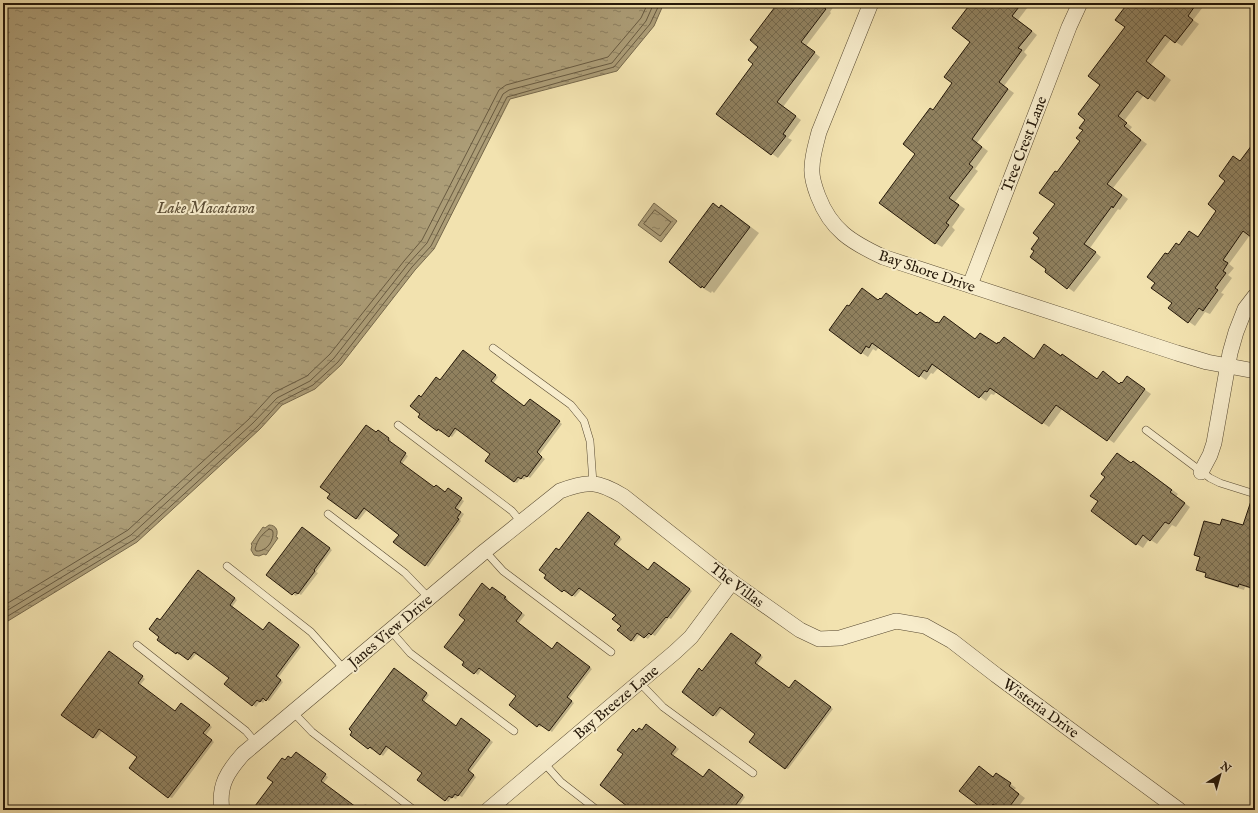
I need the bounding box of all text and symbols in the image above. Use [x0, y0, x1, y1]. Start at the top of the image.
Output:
street label: Tree Crest Lane [997, 93, 1051, 195]
water label: Lake Macatawa [156, 199, 255, 219]
street label: Bay Shore Drive [876, 246, 978, 297]
street label: The Villas [706, 559, 768, 612]
street label: Janes View Drive [343, 591, 436, 673]
street label: Bay Breeze Lane [570, 661, 663, 743]
street label: Wisteria Drive [999, 674, 1083, 743]
north arrow [1200, 755, 1240, 795]
text: N [1217, 759, 1234, 777]

